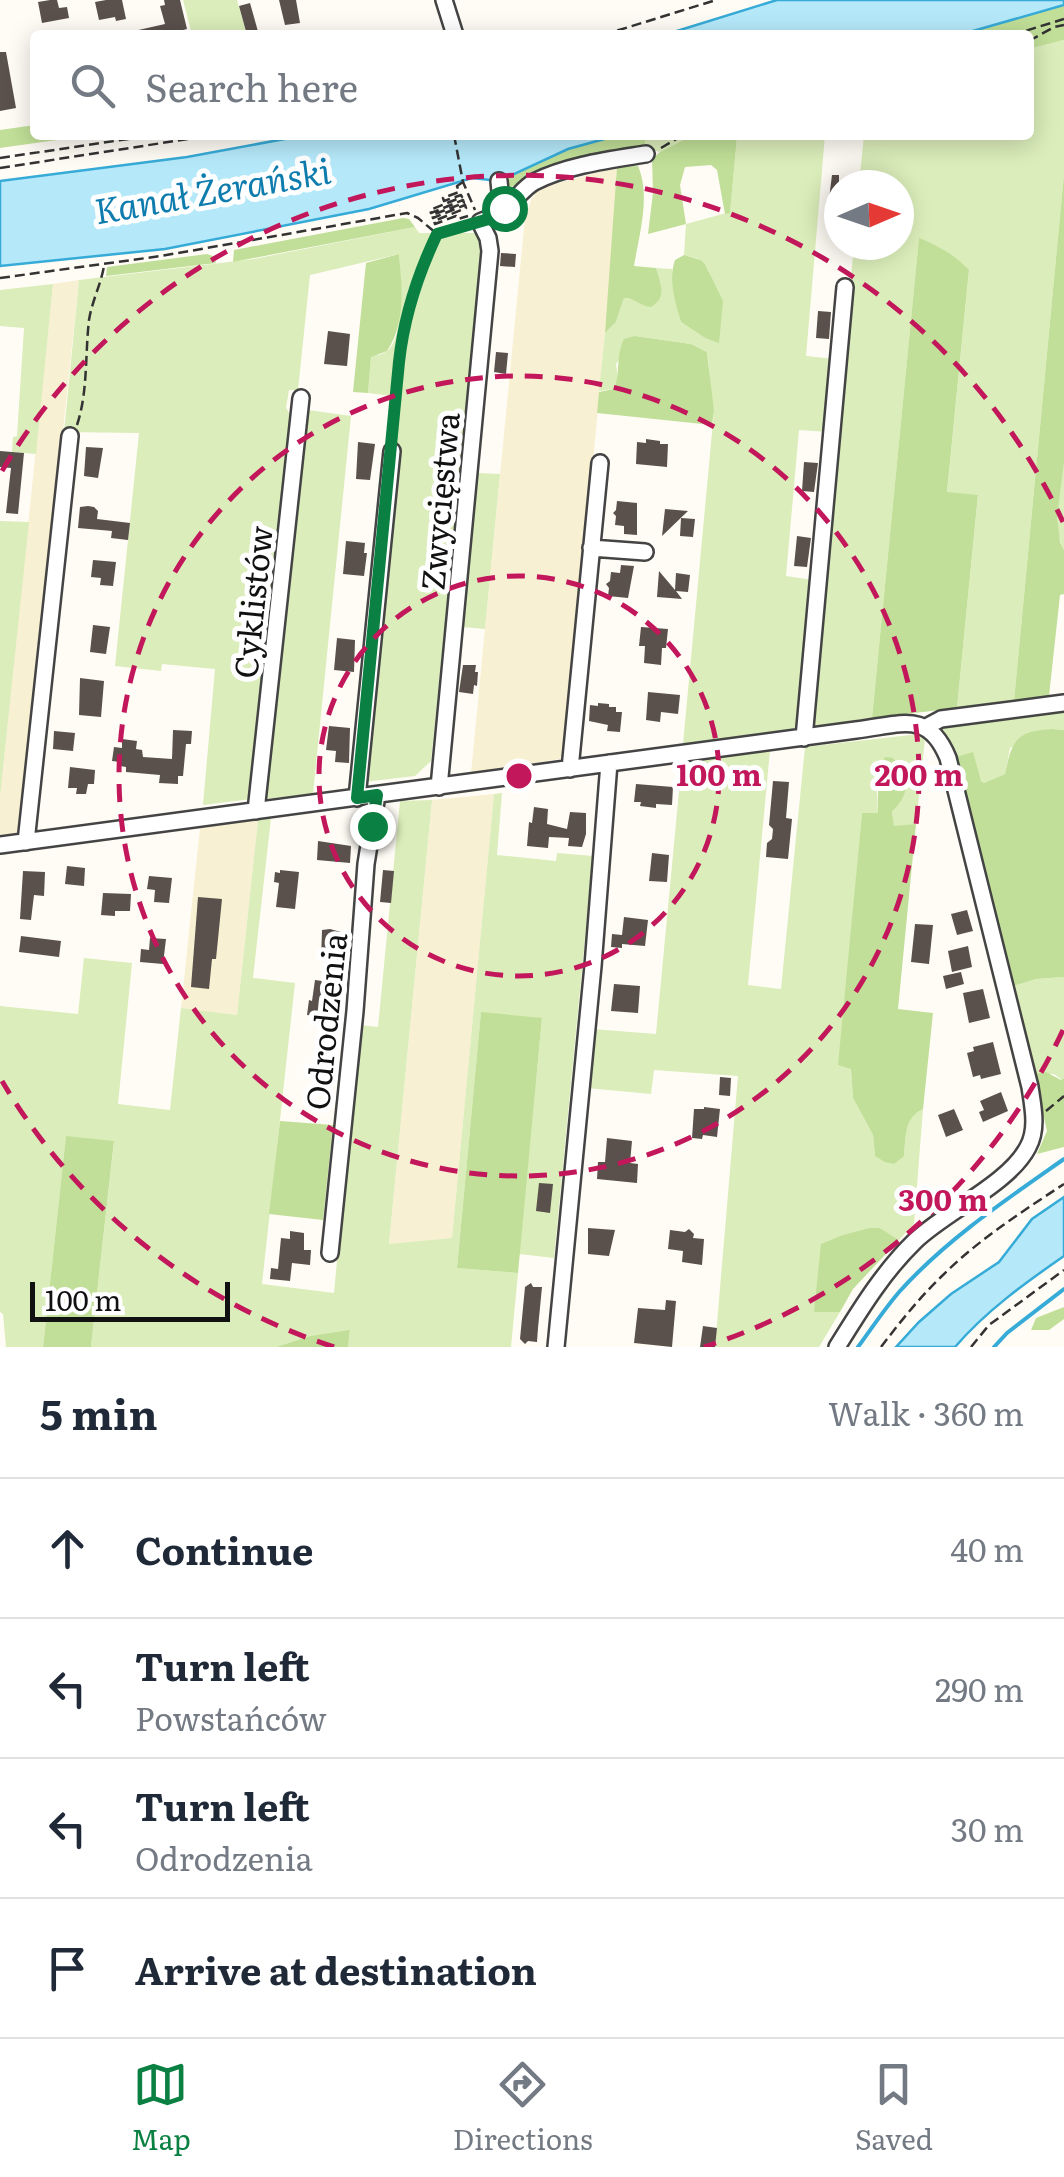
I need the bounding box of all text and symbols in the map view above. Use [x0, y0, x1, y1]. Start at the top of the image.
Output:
search box [30, 30, 1034, 140]
text: Search here [145, 57, 358, 114]
icon: search [65, 58, 120, 113]
water label: Kanał Żerański [90, 143, 335, 235]
north arrow [824, 170, 914, 260]
route start [482, 186, 528, 232]
street label: Zwycięstwa [406, 409, 470, 592]
street label: Cyklistów [219, 523, 283, 681]
text: 100 m [676, 751, 762, 795]
text: 200 m [875, 751, 964, 795]
centre of rings [501, 758, 537, 794]
route end [350, 804, 396, 850]
street label: Odrodzenia [291, 929, 357, 1112]
text: 300 m [898, 1176, 988, 1220]
scale bar [30, 1277, 230, 1322]
text: 100 m [45, 1278, 122, 1320]
text: 5 min [40, 1381, 158, 1443]
text: Walk · 360 m [828, 1388, 1024, 1436]
text: Continue [135, 1520, 313, 1577]
icon: ahead [40, 1521, 95, 1576]
text: 40 m [950, 1524, 1024, 1572]
text: Turn left [135, 1636, 310, 1693]
icon: left [40, 1661, 95, 1716]
text: 290 m [935, 1664, 1024, 1712]
text: Powstańców [135, 1693, 327, 1741]
text: Turn left [135, 1776, 310, 1833]
icon: left [40, 1801, 95, 1856]
text: 30 m [951, 1804, 1024, 1852]
text: Odrodzenia [135, 1833, 313, 1881]
text: Arrive at destination [135, 1940, 537, 1997]
icon: arrive [40, 1941, 95, 1996]
tab: Map [131, 2057, 191, 2159]
tab: Directions [453, 2057, 593, 2159]
tab: Saved [855, 2057, 933, 2159]

